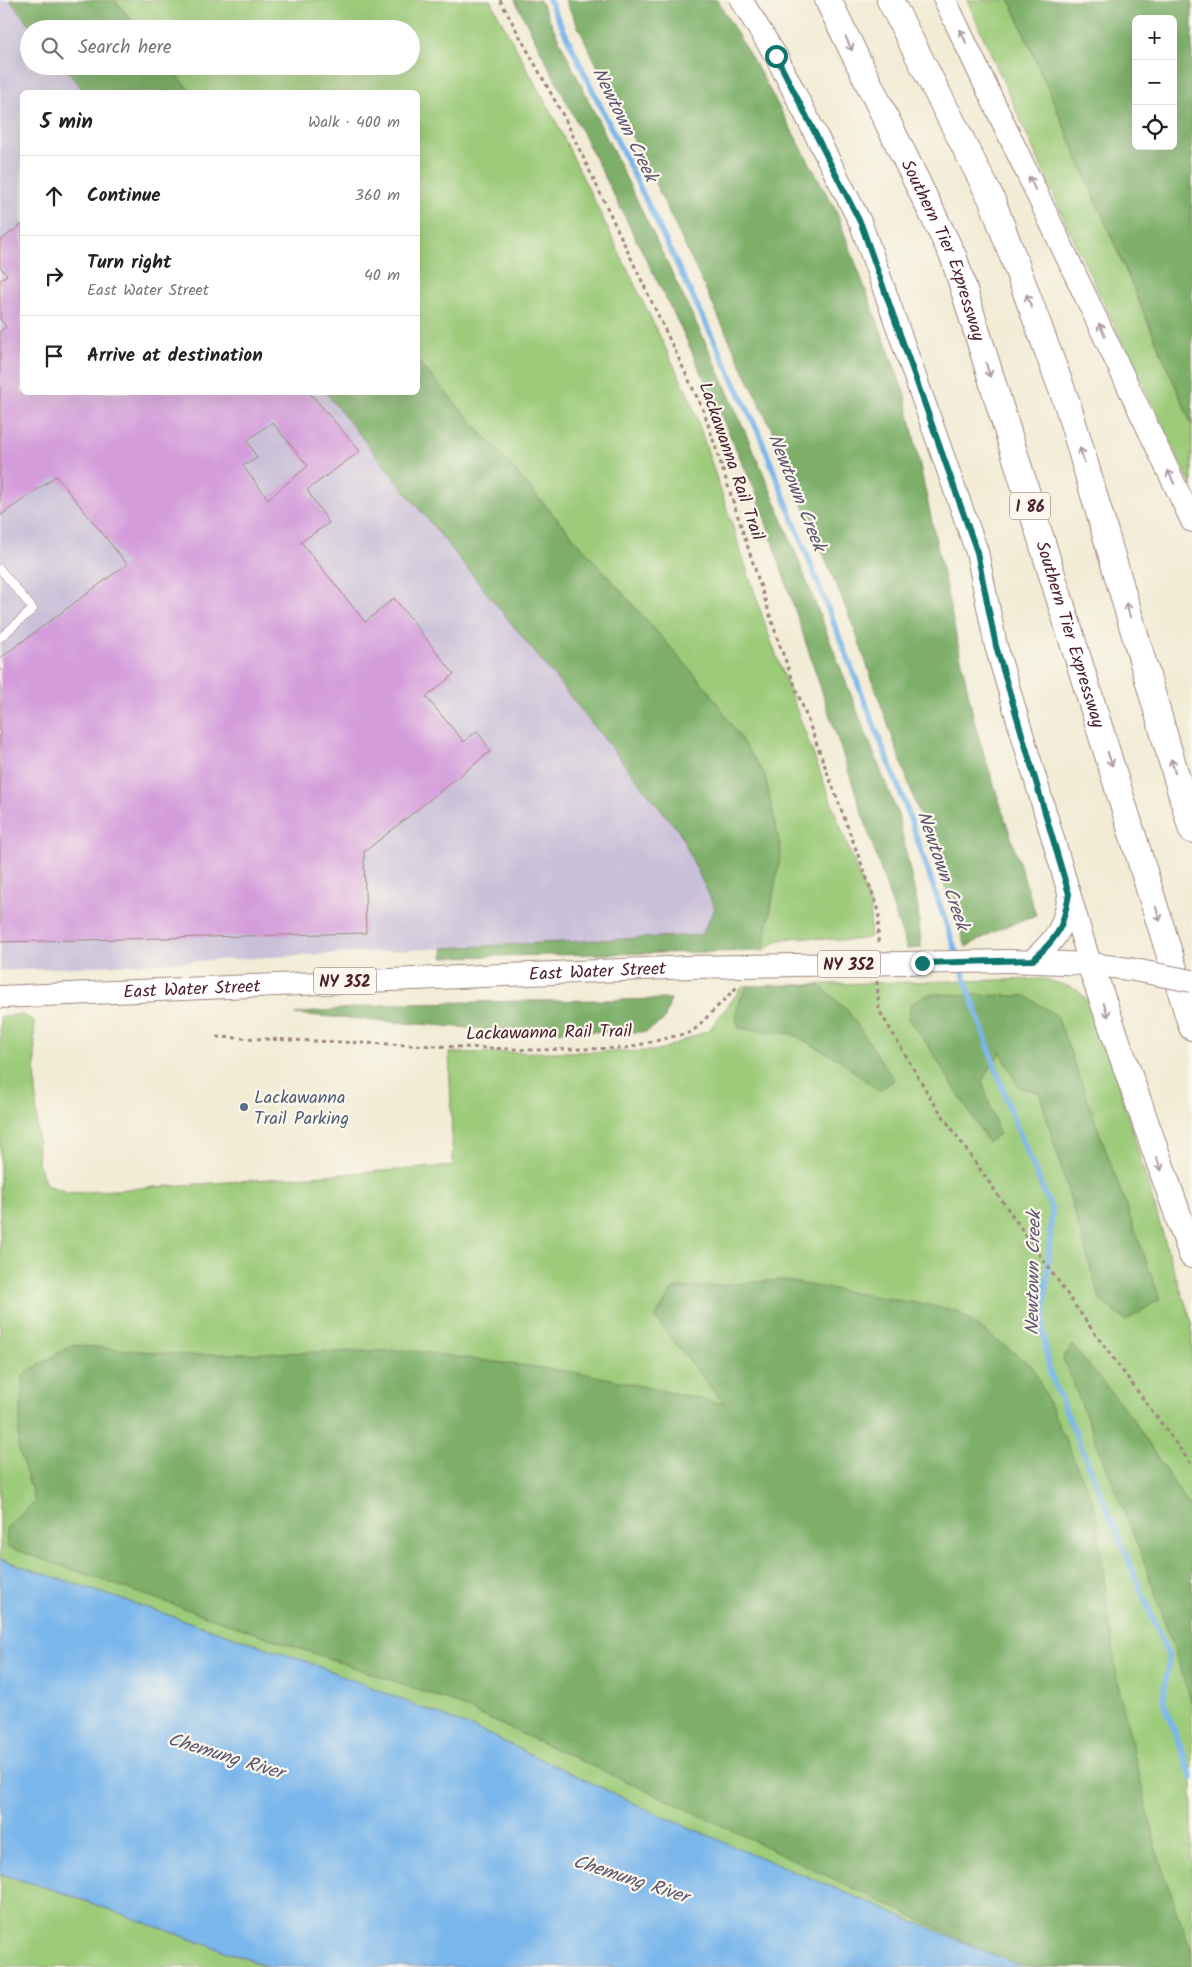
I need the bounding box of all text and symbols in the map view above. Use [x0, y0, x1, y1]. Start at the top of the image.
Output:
map controls [1132, 15, 1177, 150]
button: + [1132, 15, 1177, 60]
search box [20, 20, 420, 75]
one-way arrow [957, 29, 967, 44]
text: Search here [78, 33, 172, 63]
icon: search [38, 34, 66, 62]
one-way arrow [845, 36, 855, 51]
route start [765, 45, 788, 68]
button: − [1132, 60, 1177, 105]
water label: Newtown Creek [583, 62, 666, 190]
button: locate [1132, 105, 1177, 150]
text: 5 min [40, 106, 93, 139]
text: Walk · 400 m [308, 110, 400, 135]
street label: Southern Tier Expressway [892, 155, 992, 345]
one-way arrow [1027, 176, 1036, 191]
text: Continue [87, 181, 160, 211]
icon: ahead [40, 182, 68, 210]
text: 360 m [355, 183, 400, 208]
text: Turn right [87, 248, 172, 278]
icon: right [40, 262, 68, 290]
text: 40 m [364, 263, 400, 288]
text: East Water Street [87, 278, 209, 303]
one-way arrow [1024, 294, 1033, 309]
one-way arrow [1096, 323, 1106, 338]
text: Arrive at destination [87, 341, 263, 371]
icon: arrive [40, 342, 68, 370]
one-way arrow [984, 361, 993, 377]
street label: Lackawanna Rail Trail [690, 378, 772, 545]
water label: Newtown Creek [759, 429, 835, 559]
one-way arrow [1076, 447, 1086, 463]
one-way arrow [1166, 470, 1175, 485]
road number: I 86 [1010, 492, 1050, 520]
street label: Southern Tier Expressway [1026, 538, 1112, 732]
one-way arrow [1122, 603, 1132, 619]
one-way arrow [1105, 750, 1115, 766]
one-way arrow [1168, 759, 1178, 775]
water label: Newtown Creek [908, 807, 978, 937]
one-way arrow [1154, 905, 1164, 921]
road number: NY 352 [818, 951, 880, 978]
route end [911, 952, 934, 975]
street label: East Water Street [528, 955, 668, 990]
road number: NY 352 [314, 968, 376, 994]
street label: East Water Street [123, 973, 262, 1008]
one-way arrow [1102, 1002, 1111, 1017]
street label: Lackawanna Rail Trail [466, 1018, 633, 1049]
place label: Lackawanna Trail Parking [254, 1084, 349, 1134]
marker: Lackawanna Trail Parking [238, 1101, 250, 1113]
one-way arrow [1155, 1155, 1164, 1171]
water label: Newtown Creek [1018, 1208, 1050, 1335]
water label: Chemung River [164, 1725, 291, 1790]
water label: Chemung River [569, 1847, 695, 1914]

